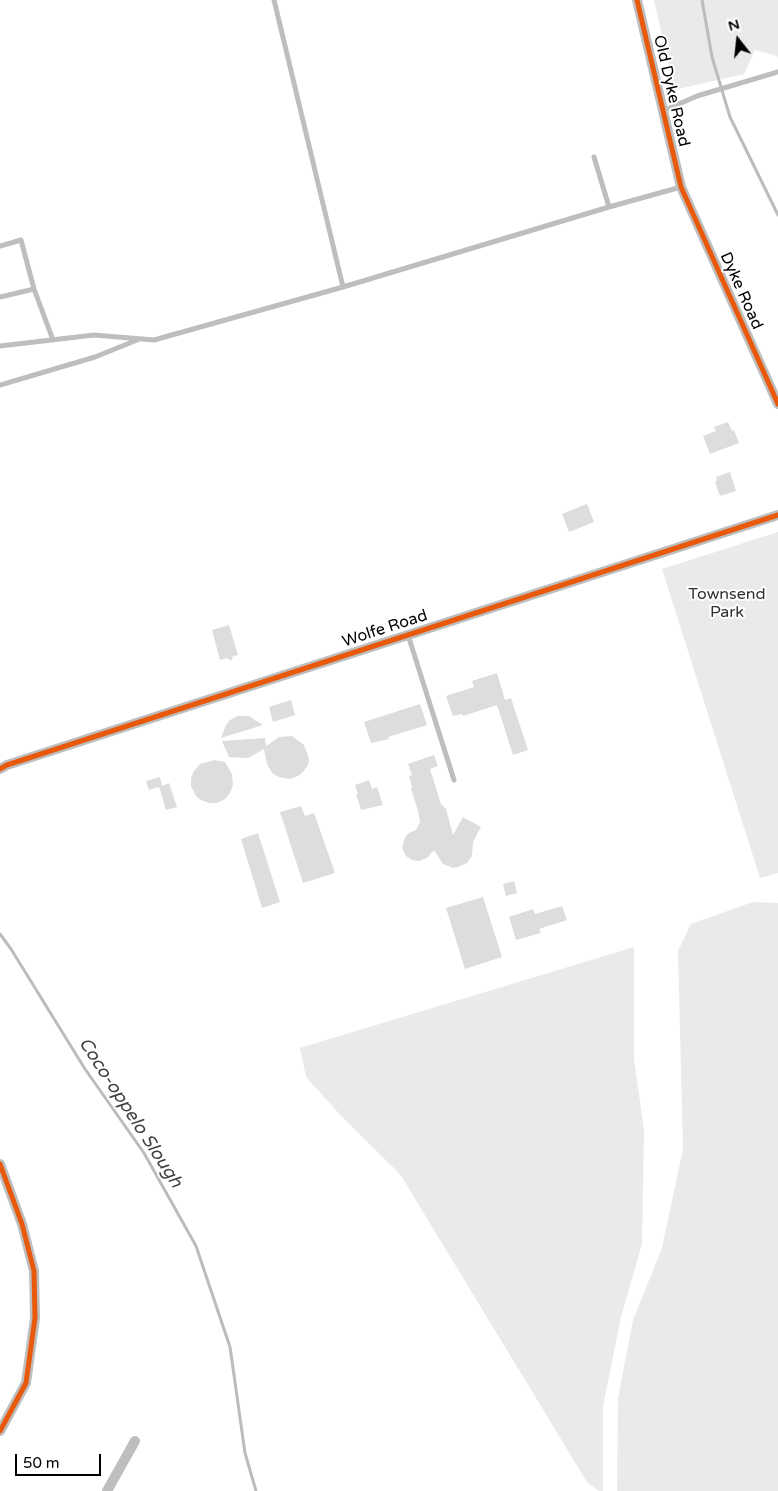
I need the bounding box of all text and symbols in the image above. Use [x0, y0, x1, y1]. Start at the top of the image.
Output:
north arrow [713, 15, 763, 65]
text: N [726, 15, 741, 35]
street label: Old Dyke Road [649, 33, 693, 149]
street label: Dyke Road [715, 249, 767, 333]
park label: Townsend Park [688, 585, 766, 623]
street label: Wolfe Road [340, 606, 430, 652]
water label: Coco-oppelo Slough [73, 1034, 187, 1192]
scale bar [18, 1444, 104, 1476]
text: 50 m [23, 1454, 60, 1472]

